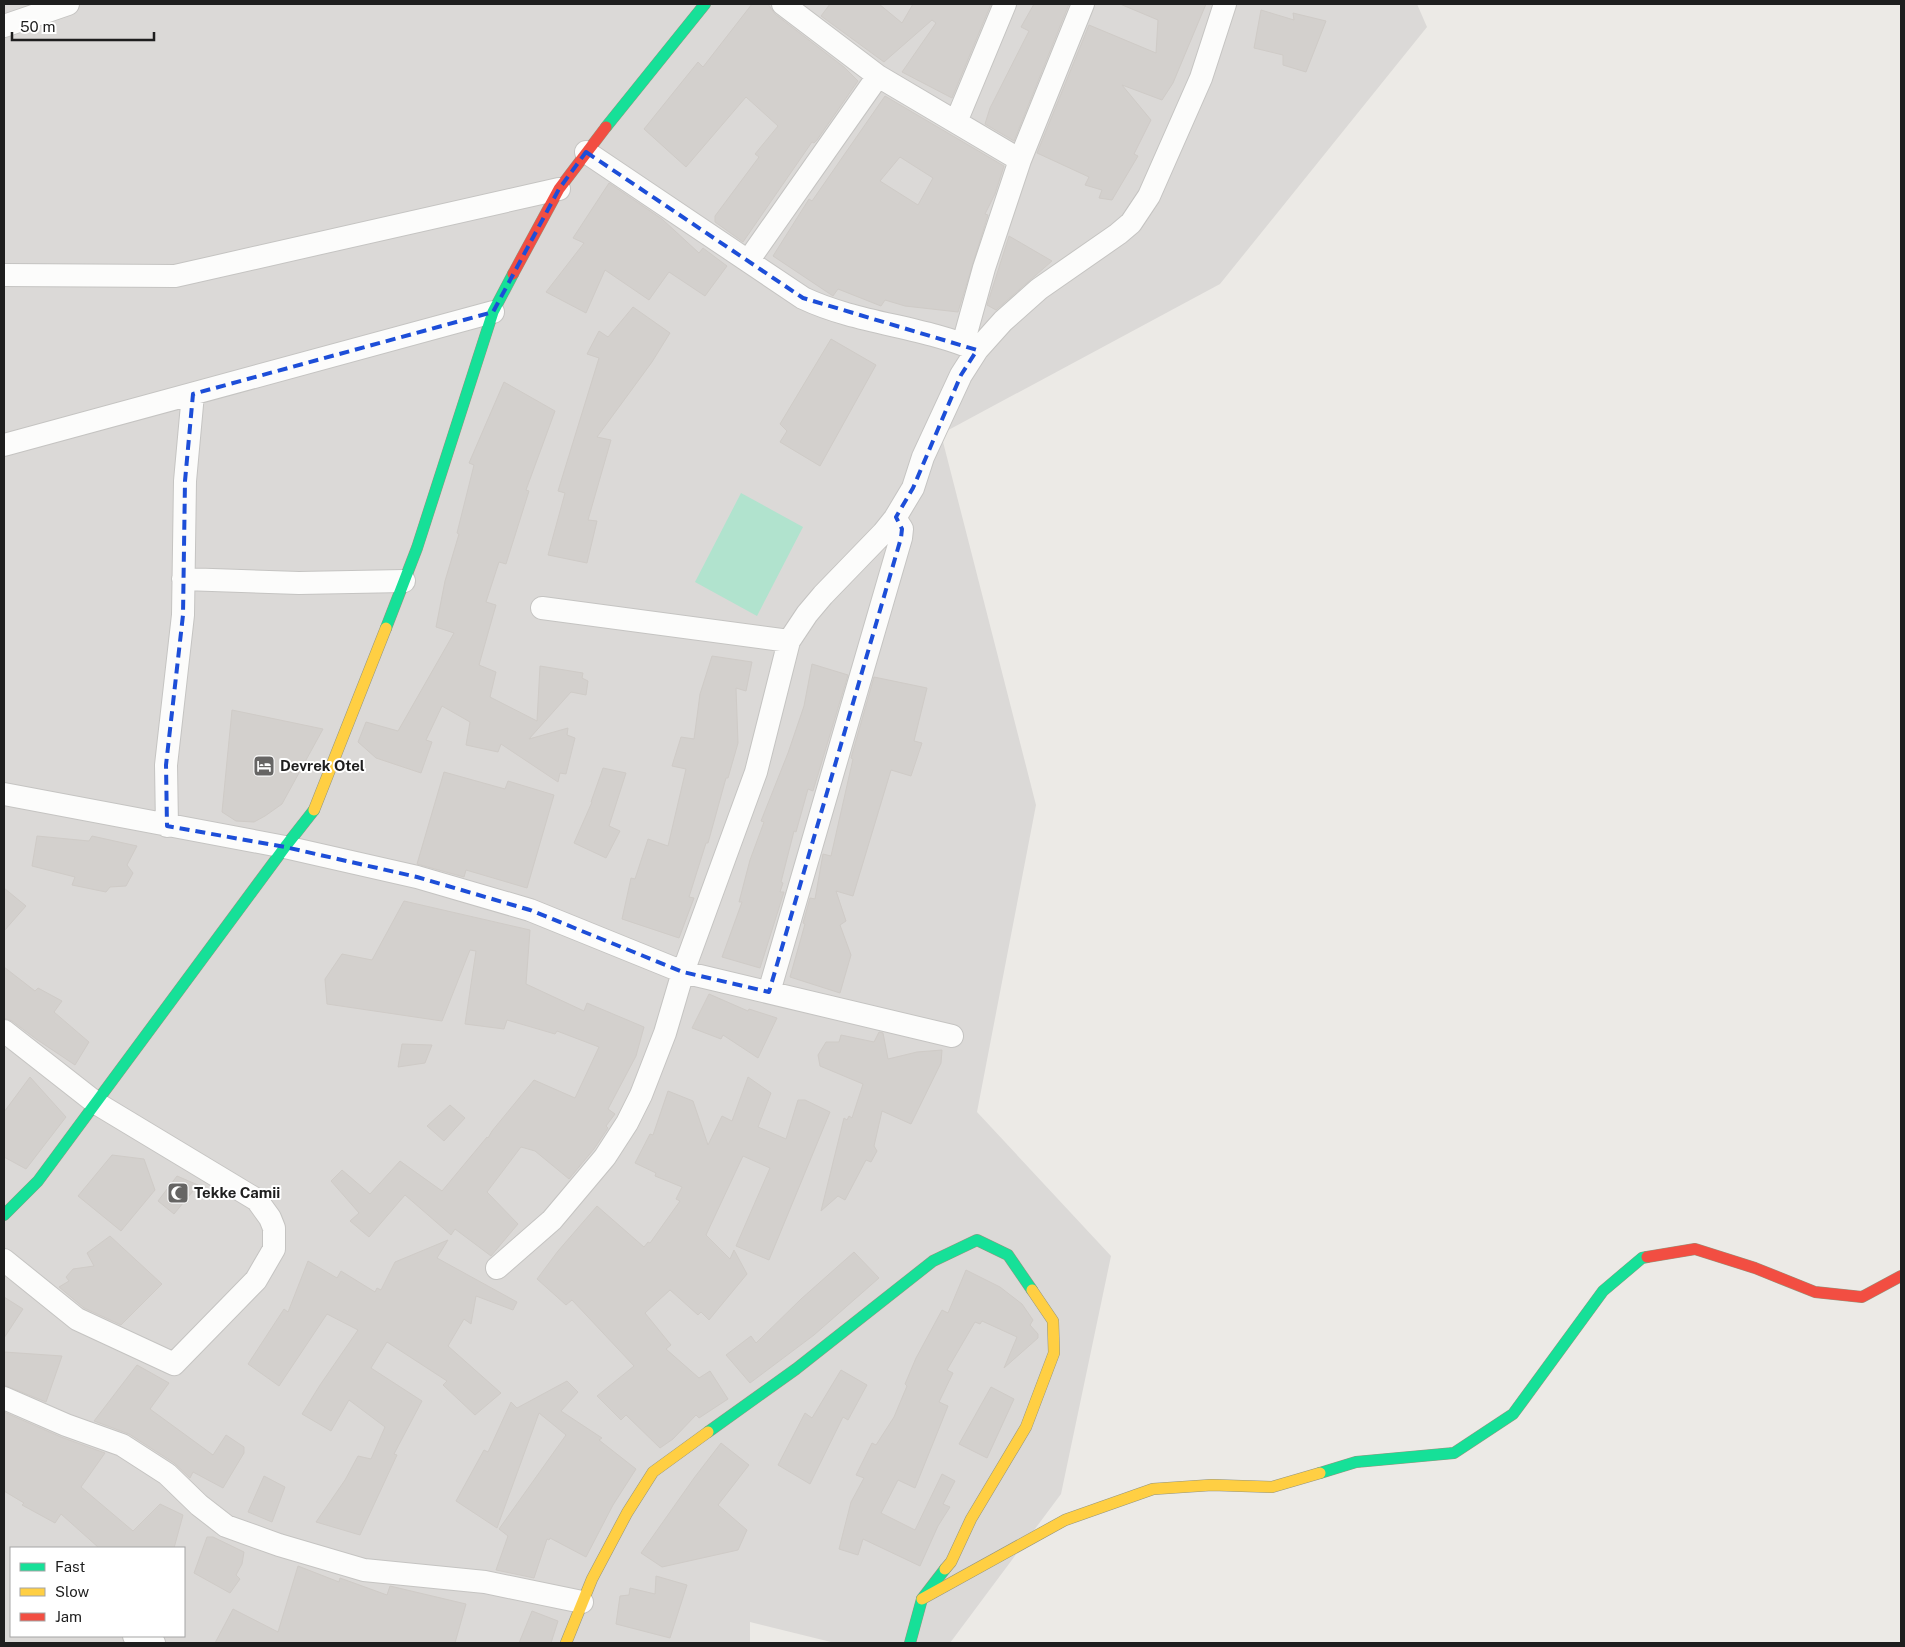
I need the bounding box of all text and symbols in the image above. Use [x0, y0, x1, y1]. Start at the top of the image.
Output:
scale bar [12, 10, 155, 42]
text: 50 m [20, 18, 55, 35]
hotel icon: Devrek Otel [252, 754, 276, 778]
place label: Devrek Otel [280, 757, 365, 774]
mosque icon: Tekke Camii [166, 1181, 190, 1205]
place label: Tekke Camii [194, 1184, 280, 1201]
legend [10, 1547, 185, 1637]
text: Fast [55, 1558, 85, 1575]
text: Slow [55, 1583, 90, 1600]
text: Jam [55, 1608, 82, 1625]

